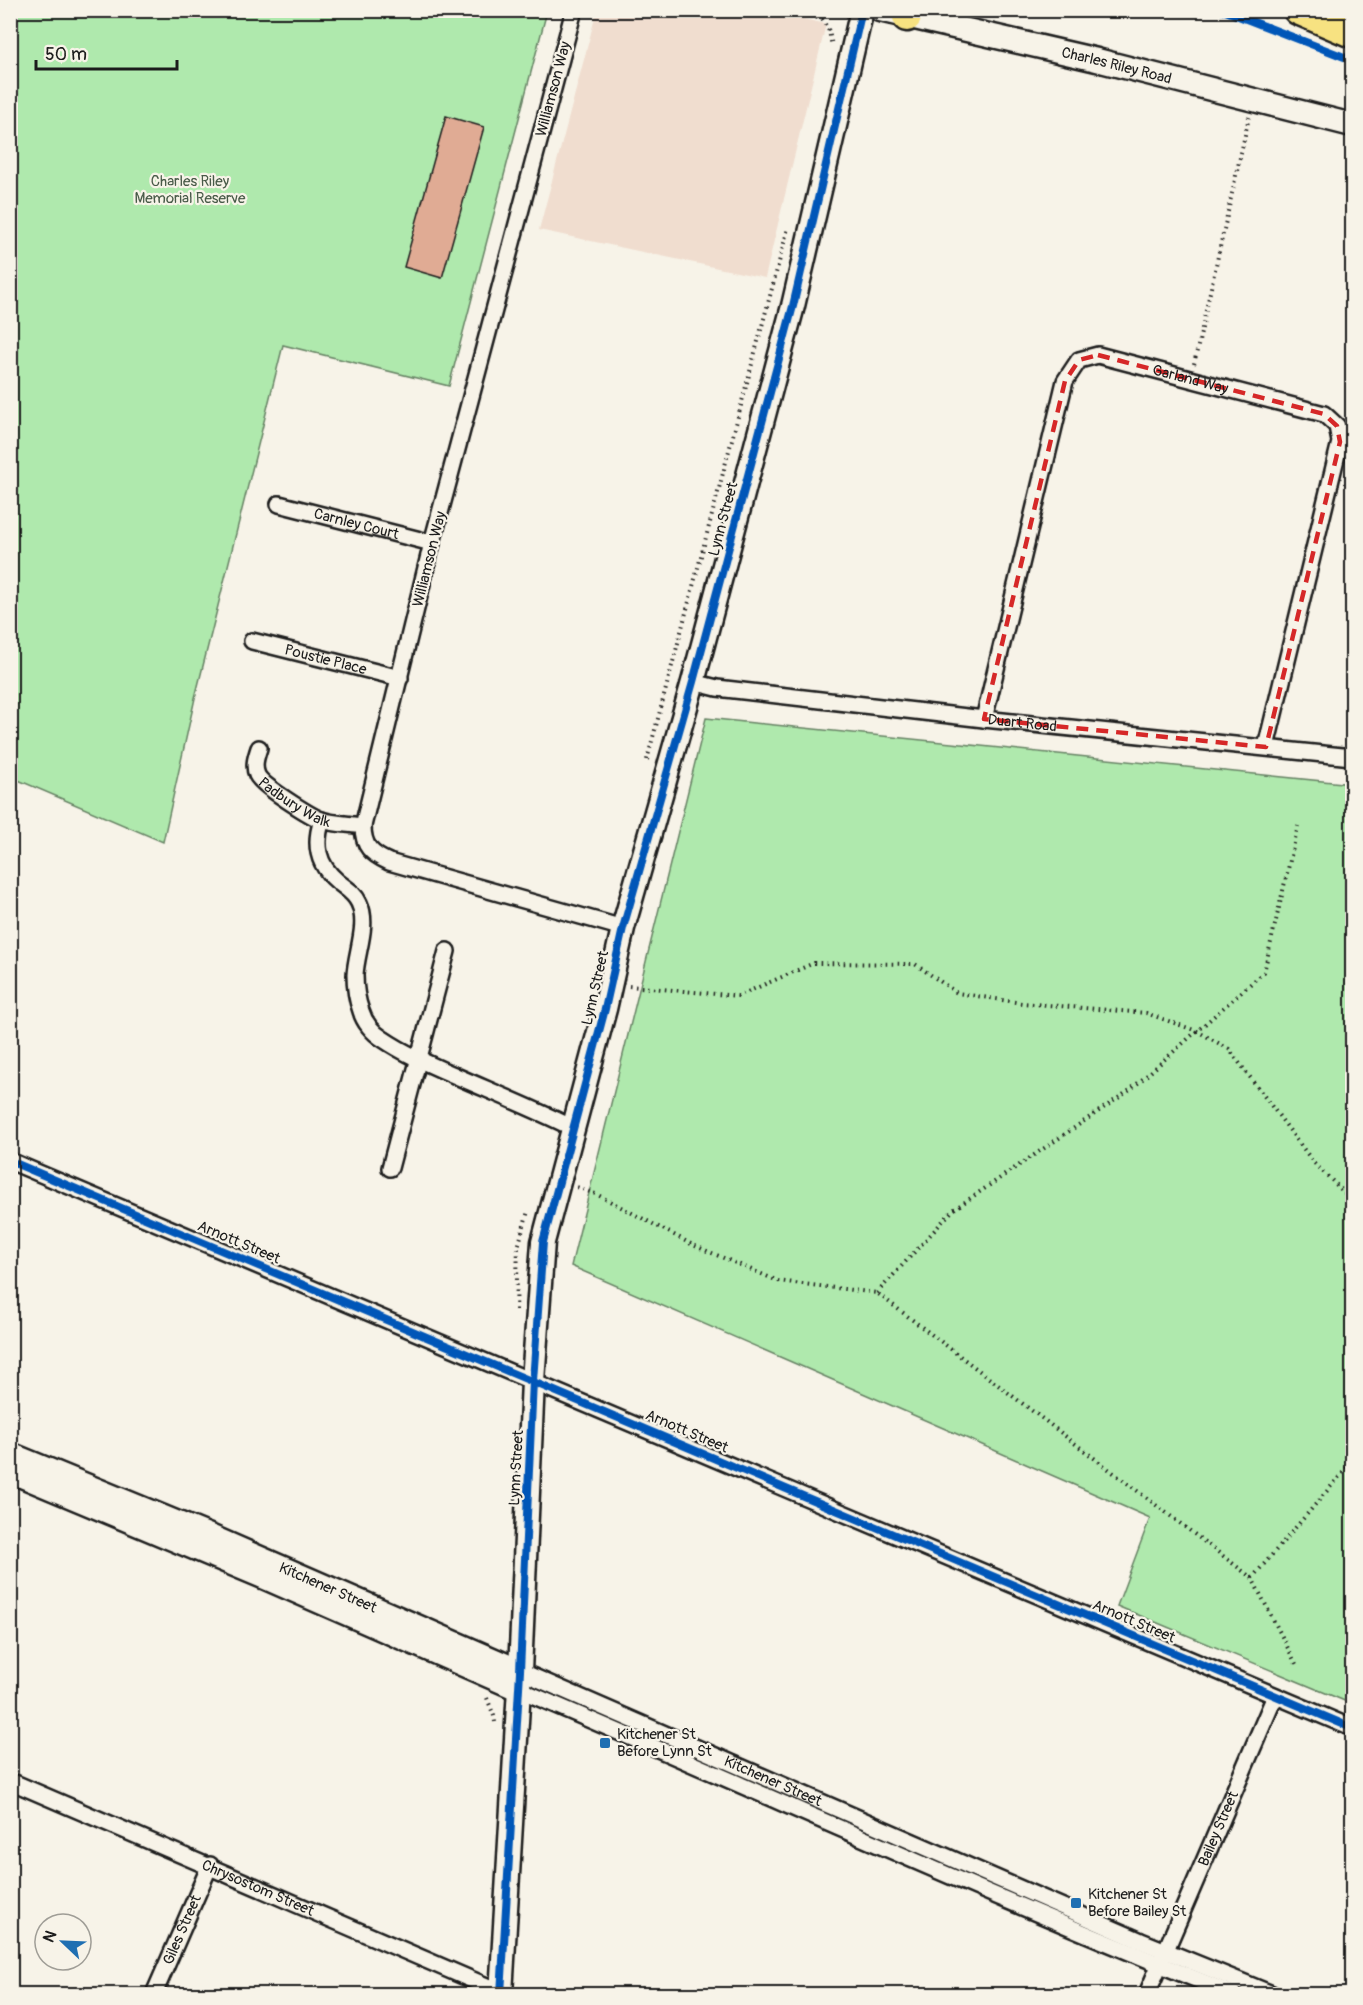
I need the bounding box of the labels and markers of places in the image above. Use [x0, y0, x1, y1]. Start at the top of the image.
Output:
place label: Kitchener St Before Lynn St [617, 1725, 713, 1761]
marker: Kitchener St Before Lynn St [598, 1736, 612, 1750]
place label: Kitchener St Before Bailey St [1088, 1885, 1187, 1921]
marker: Kitchener St Before Bailey St [1069, 1896, 1083, 1910]

